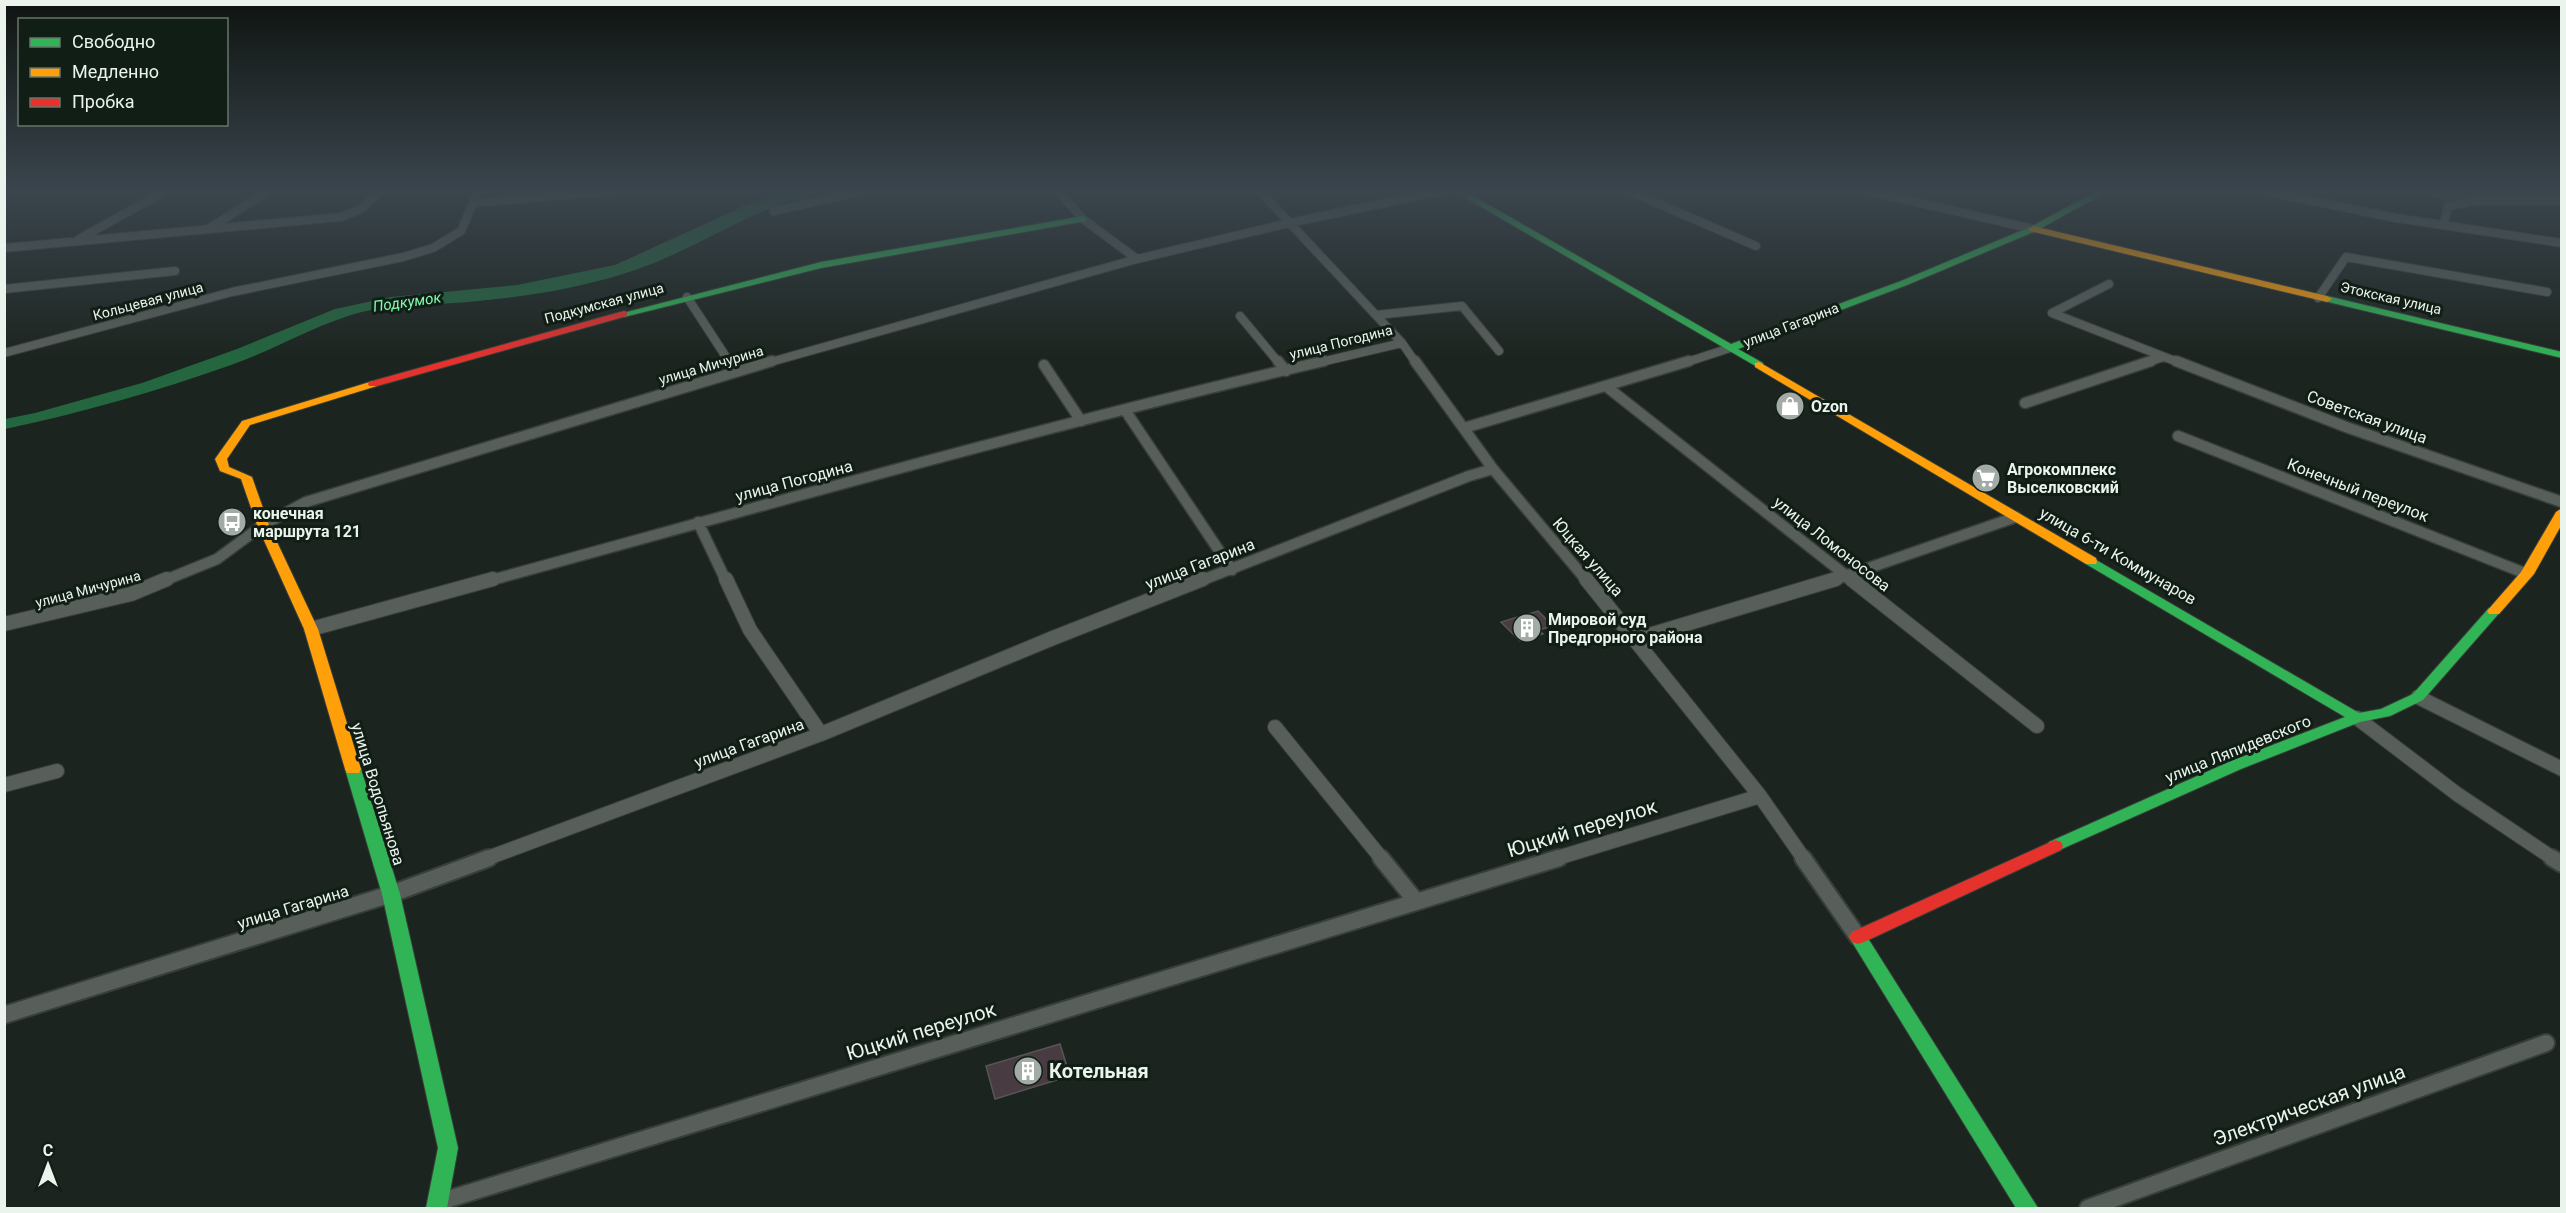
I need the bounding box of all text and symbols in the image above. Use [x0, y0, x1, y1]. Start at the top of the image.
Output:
legend [18, 18, 228, 126]
text: Свободно [72, 31, 155, 52]
text: Медленно [72, 61, 159, 82]
text: Пробка [72, 91, 135, 112]
street label: Кольцевая улица [91, 279, 205, 323]
street label: Подкумская улица [543, 279, 665, 327]
street label: Этокская улица [2339, 279, 2443, 317]
water label: Подкумок [372, 288, 443, 316]
street label: улица Гагарина [1741, 299, 1841, 351]
street label: улица Погодина [1288, 321, 1394, 363]
street label: улица Мичурина [657, 342, 765, 388]
street label: Советская улица [2304, 386, 2430, 448]
shop icon: Ozon [1774, 390, 1806, 422]
place label: Ozon [1811, 397, 1848, 416]
street label: Конечный переулок [2285, 454, 2432, 526]
street label: улица Погодина [733, 456, 855, 506]
place label: Агрокомплекс Выселковский [2007, 460, 2119, 497]
supermarket icon: Агрокомплекс Выселковский [1970, 462, 2002, 494]
street label: улица Ломоносова [1770, 492, 1894, 596]
street label: улица 6-ти Коммунаров [2036, 503, 2200, 609]
place label: конечная маршрута 121 [253, 504, 361, 541]
bus stop icon: конечная маршрута 121 [216, 506, 248, 538]
street label: Юцкая улица [1549, 514, 1627, 600]
street label: улица Гагарина [1143, 534, 1257, 594]
street label: улица Мичурина [34, 567, 142, 611]
place label: Мировой суд Предгорного района [1548, 610, 1703, 647]
building icon: Мировой суд Предгорного района [1511, 612, 1543, 644]
street label: улица Ляпидевского [2162, 711, 2314, 787]
street label: улица Гагарина [692, 714, 806, 772]
street label: улица Водопьянова [347, 720, 409, 868]
street label: Юцкий переулок [1504, 794, 1660, 862]
street label: улица Гагарина [235, 881, 351, 933]
street label: Юцкий переулок [843, 997, 999, 1065]
building icon: Котельная [1012, 1055, 1044, 1087]
place label: Котельная [1049, 1059, 1149, 1083]
street label: Электрическая улица [2209, 1059, 2409, 1151]
north arrow [18, 1135, 78, 1195]
text: С [43, 1141, 53, 1160]

